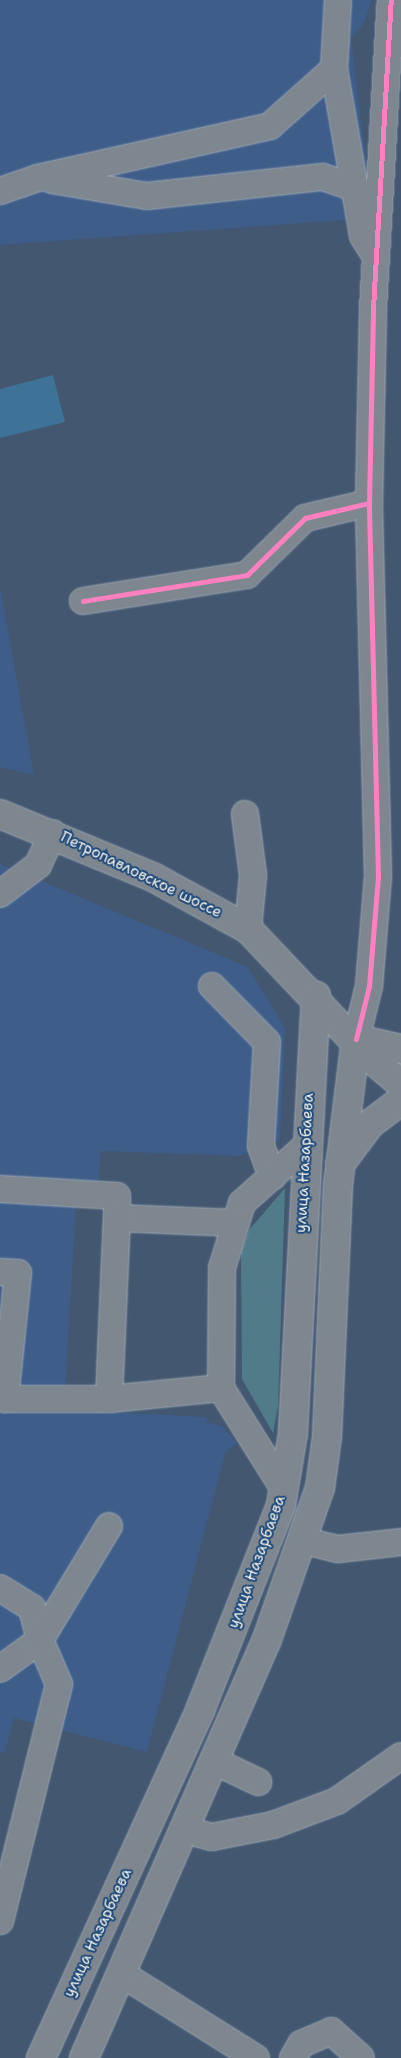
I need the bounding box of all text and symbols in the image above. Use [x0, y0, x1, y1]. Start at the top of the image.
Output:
street label: Петропавловское шоссе [58, 828, 224, 922]
street label: улица Назарбаева [292, 1093, 318, 1233]
street label: улица Назарбаева [225, 1493, 289, 1631]
street label: улица Назарбаева [60, 1866, 136, 2000]

